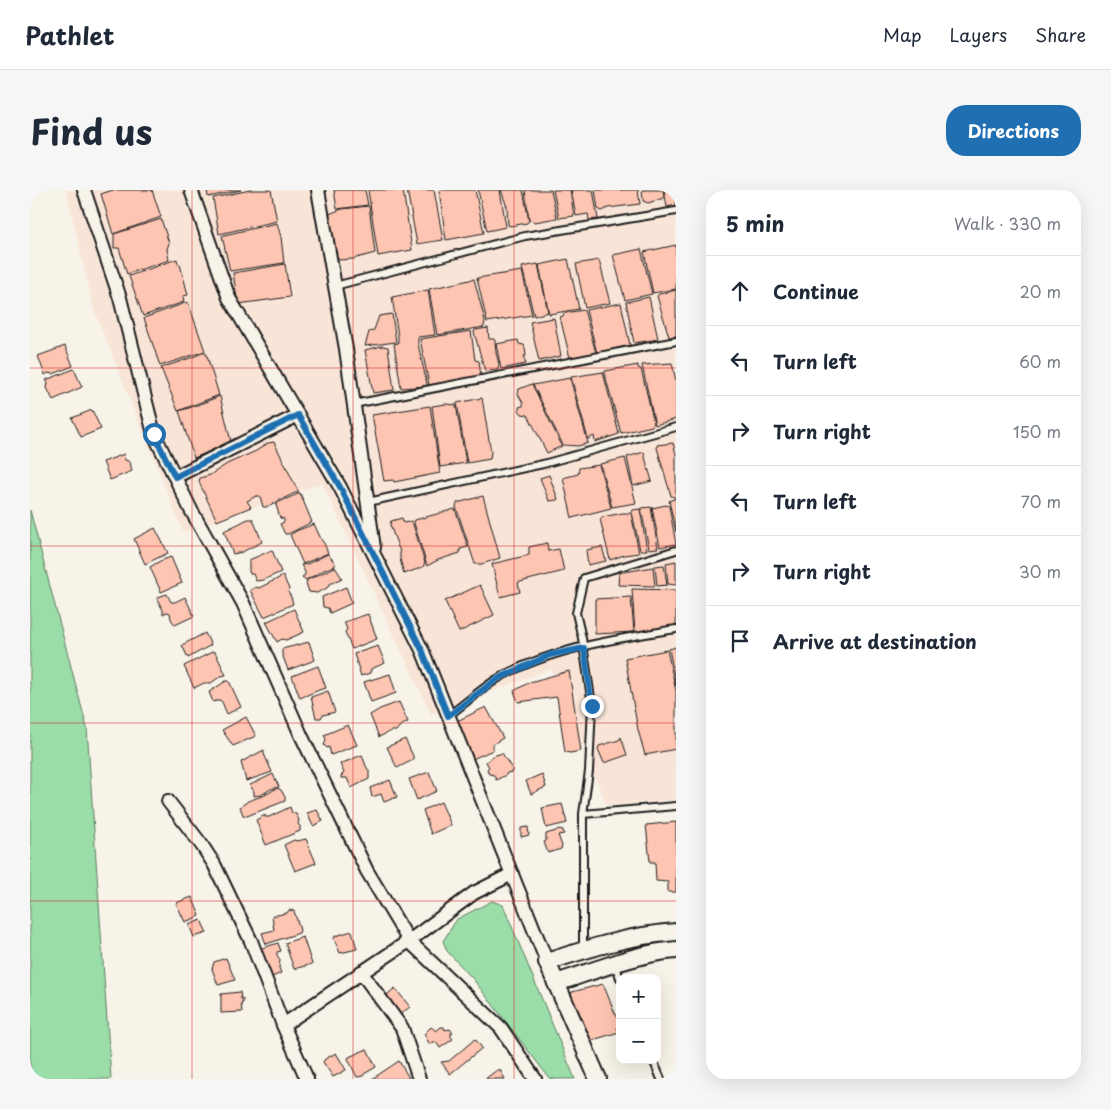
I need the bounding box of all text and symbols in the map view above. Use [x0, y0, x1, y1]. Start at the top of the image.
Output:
text: Pathlet [25, 17, 115, 53]
text: Map [883, 21, 922, 48]
text: Layers [950, 21, 1007, 48]
text: Share [1035, 21, 1086, 48]
text: Find us [30, 104, 152, 157]
button: Directions [946, 105, 1081, 156]
text: 5 min [726, 207, 784, 239]
text: Walk · 330 m [954, 211, 1061, 235]
icon: ahead [726, 277, 754, 305]
text: Continue [773, 277, 859, 305]
text: 20 m [1020, 279, 1061, 303]
icon: left [726, 347, 754, 375]
text: Turn left [773, 347, 857, 375]
text: 60 m [1019, 349, 1061, 373]
icon: right [726, 417, 754, 445]
text: Turn right [773, 417, 871, 445]
text: 150 m [1013, 419, 1061, 443]
route start [143, 423, 166, 446]
icon: left [726, 487, 754, 515]
text: Turn left [773, 487, 857, 515]
text: 70 m [1021, 489, 1061, 513]
icon: right [726, 557, 754, 585]
text: Turn right [773, 557, 871, 585]
text: 30 m [1019, 559, 1061, 583]
icon: arrive [726, 627, 754, 655]
text: Arrive at destination [773, 627, 977, 655]
route end [581, 695, 604, 718]
map controls [616, 974, 661, 1064]
button: + [616, 974, 661, 1019]
button: − [616, 1019, 661, 1064]

